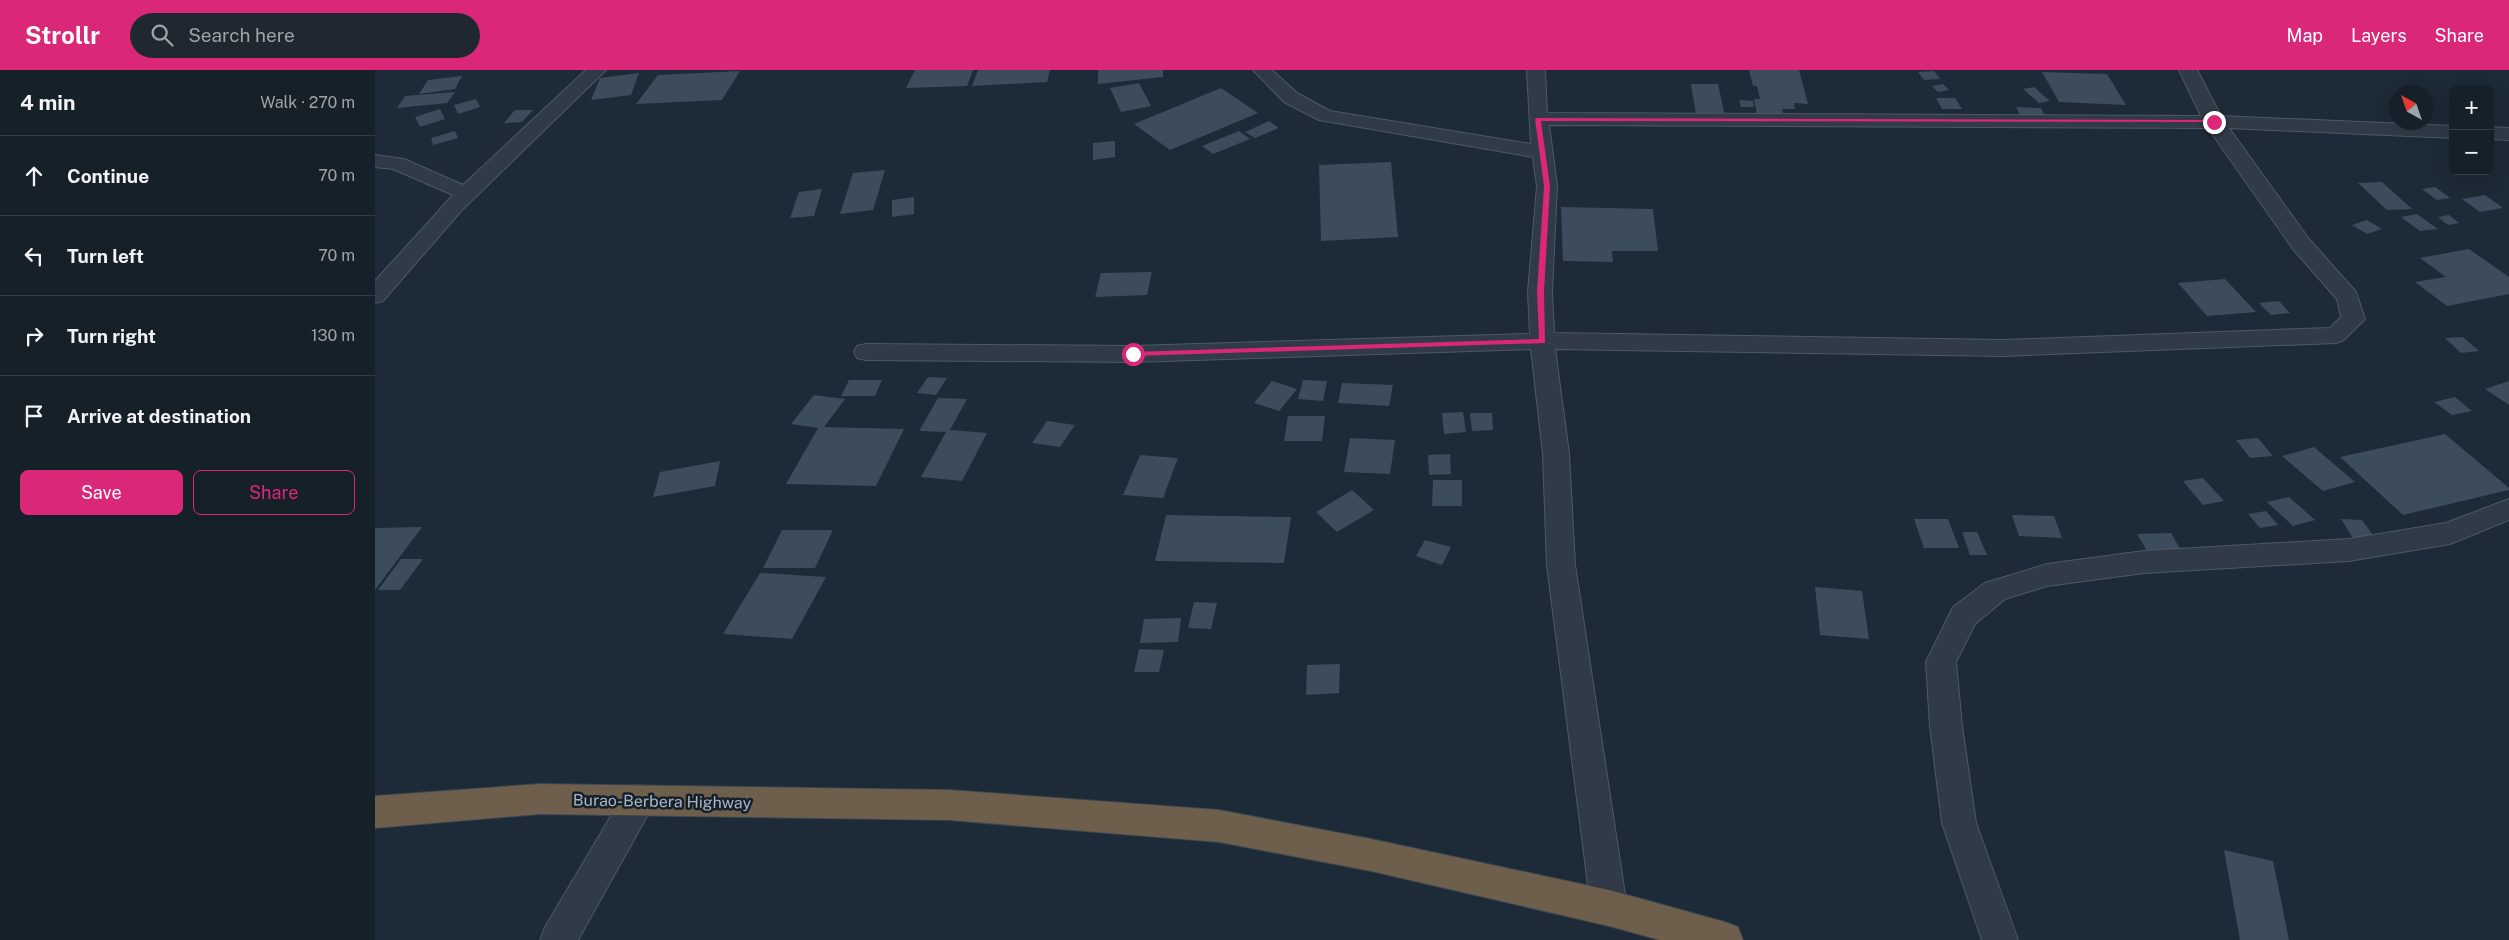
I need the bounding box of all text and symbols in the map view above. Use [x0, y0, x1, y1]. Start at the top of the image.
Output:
search box [130, 13, 480, 58]
text: Strollr [25, 21, 100, 49]
icon: search [148, 21, 176, 49]
text: Search here [188, 24, 295, 46]
text: Map [2287, 25, 2323, 46]
text: Layers [2351, 25, 2407, 46]
text: Share [2435, 25, 2484, 46]
north arrow [2389, 85, 2434, 130]
map controls [2449, 85, 2494, 175]
button: + [2449, 85, 2494, 130]
text: 4 min [20, 90, 75, 115]
text: Walk · 270 m [260, 93, 355, 112]
route end [2203, 111, 2226, 134]
button: − [2449, 130, 2494, 175]
icon: ahead [20, 162, 48, 190]
text: Continue [67, 165, 149, 187]
text: 70 m [318, 166, 355, 185]
icon: left [20, 242, 48, 270]
text: Turn left [67, 245, 144, 267]
text: 70 m [318, 246, 355, 265]
icon: right [20, 322, 48, 350]
text: Turn right [67, 325, 156, 347]
text: 130 m [311, 326, 355, 345]
route start [1122, 343, 1145, 366]
icon: arrive [20, 402, 48, 430]
text: Arrive at destination [67, 405, 251, 427]
button: Save [20, 470, 183, 515]
button: Share [193, 470, 355, 515]
street label: Burao-Berbera Highway [573, 790, 752, 813]

